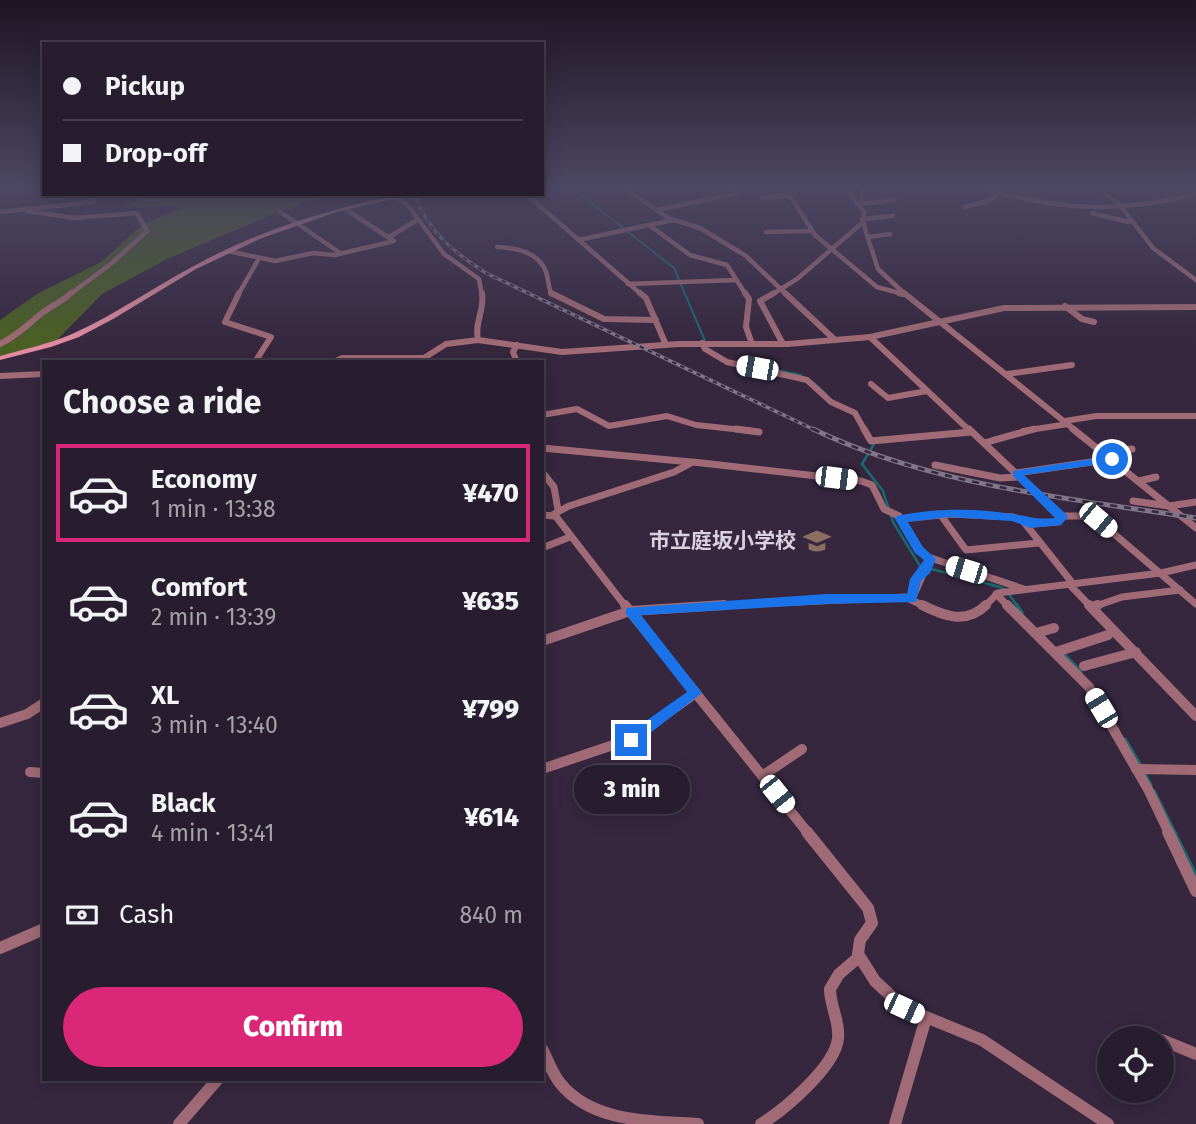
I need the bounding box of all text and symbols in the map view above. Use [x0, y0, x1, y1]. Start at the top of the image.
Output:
text: Pickup [105, 71, 185, 102]
text: Drop-off [105, 138, 207, 169]
car [735, 354, 780, 382]
text: Choose a ride [63, 383, 261, 421]
route start [1096, 443, 1128, 475]
icon: car [67, 462, 130, 525]
text: Economy [151, 464, 257, 495]
car [814, 465, 859, 491]
text: ¥470 [463, 478, 519, 509]
text: 1 min · 13:38 [151, 495, 276, 523]
car [1076, 498, 1121, 542]
school or university icon: 市立庭坂小学校 [802, 526, 832, 556]
place label: 市立庭坂小学校 [649, 528, 796, 554]
car [943, 554, 990, 586]
icon: car [67, 570, 130, 633]
text: Comfort [151, 572, 247, 603]
text: ¥635 [462, 586, 519, 617]
text: 2 min · 13:39 [151, 603, 276, 631]
icon: car [67, 678, 130, 741]
text: XL [151, 680, 179, 711]
car [1082, 685, 1121, 731]
text: ¥799 [462, 694, 519, 725]
text: 3 min · 13:40 [151, 711, 278, 739]
route end [615, 724, 647, 756]
callout: 3 min [573, 764, 689, 814]
car [756, 771, 799, 817]
text: 3 min [604, 775, 660, 803]
icon: car [67, 786, 130, 849]
text: Black [151, 788, 216, 819]
text: ¥614 [464, 802, 519, 833]
text: 4 min · 13:41 [151, 819, 274, 847]
icon: cash [63, 896, 101, 934]
text: Cash [119, 899, 175, 930]
text: 840 m [459, 901, 523, 929]
button: Confirm [63, 987, 523, 1067]
car [881, 990, 928, 1026]
map controls [1097, 1026, 1174, 1103]
button: locate [1097, 1026, 1174, 1103]

